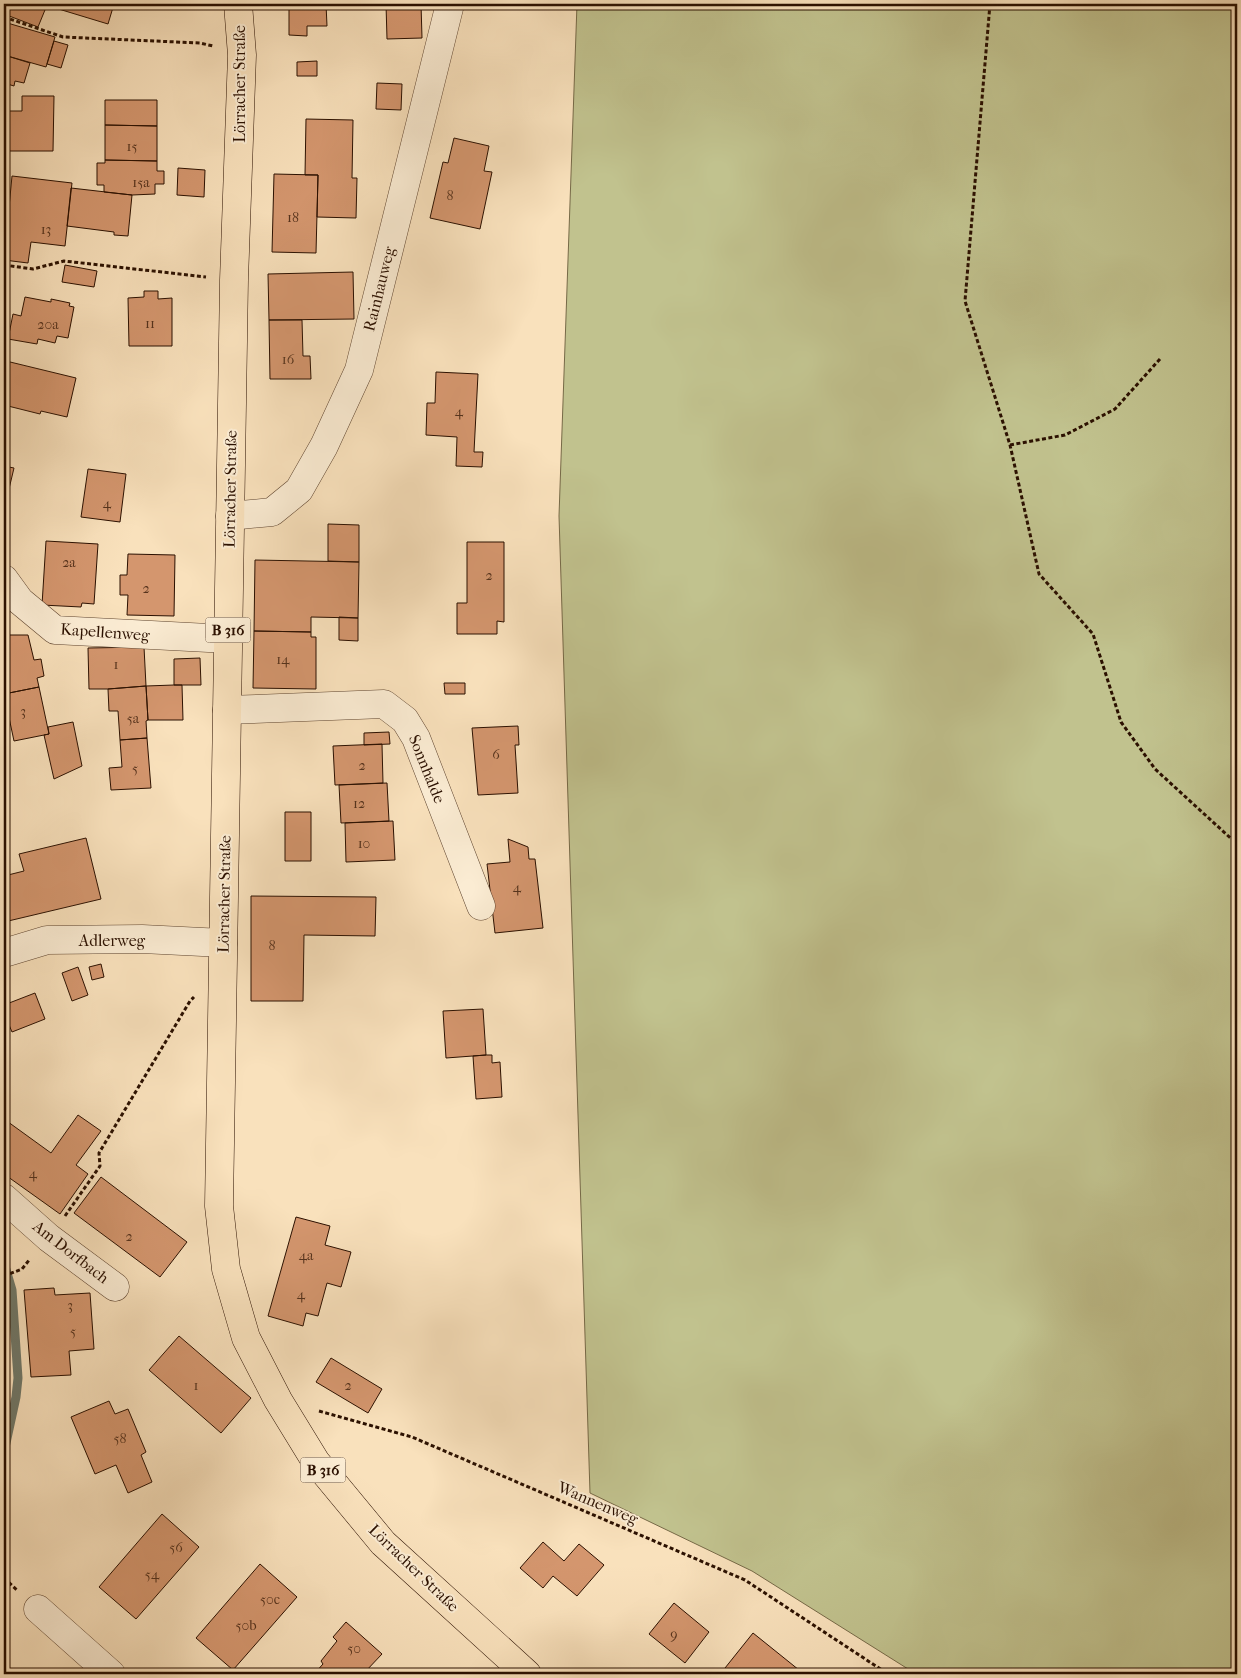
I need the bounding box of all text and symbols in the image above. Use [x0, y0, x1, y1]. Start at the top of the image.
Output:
street label: Lörracher Straße [230, 25, 249, 143]
house number: 15 [127, 138, 138, 155]
house number: 15a [132, 174, 150, 191]
house number: 8 [446, 187, 454, 204]
house number: 18 [287, 209, 299, 226]
house number: 13 [41, 221, 51, 238]
street label: Rainhauweg [359, 244, 399, 333]
house number: 11 [145, 315, 155, 332]
house number: 20a [37, 316, 59, 333]
house number: 16 [282, 351, 295, 368]
house number: 4 [455, 403, 464, 420]
street label: Lörracher Straße [219, 430, 241, 548]
house number: 4 [103, 495, 112, 512]
house number: 2a [62, 554, 76, 571]
house number: 2 [485, 567, 493, 584]
house number: 2 [142, 580, 150, 597]
road number: B 316 [206, 618, 250, 642]
street label: Kapellenweg [60, 619, 151, 645]
house number: 14 [276, 651, 290, 668]
house number: 1 [114, 656, 119, 673]
house number: 3 [20, 703, 26, 720]
house number: 5a [127, 710, 140, 727]
street label: Sonnhalde [405, 732, 449, 806]
house number: 6 [492, 746, 500, 763]
house number: 2 [358, 757, 366, 774]
house number: 5 [132, 760, 138, 777]
house number: 12 [353, 795, 365, 812]
street label: Lörracher Straße [213, 835, 235, 953]
house number: 10 [358, 835, 370, 852]
house number: 4 [513, 879, 522, 896]
street label: Adlerweg [78, 931, 146, 950]
house number: 8 [268, 937, 276, 954]
house number: 4 [29, 1165, 38, 1182]
street label: Am Dorfbach [28, 1216, 113, 1288]
house number: 2 [125, 1228, 133, 1245]
house number: 4a [299, 1247, 314, 1264]
house number: 4 [297, 1286, 306, 1303]
house number: 3 [67, 1297, 73, 1314]
house number: 5 [70, 1323, 76, 1340]
house number: 1 [194, 1377, 199, 1394]
house number: 2 [344, 1377, 352, 1394]
house number: 58 [113, 1430, 127, 1447]
road number: B 316 [300, 1458, 346, 1482]
street label: Wannenweg [554, 1477, 641, 1529]
street label: Lörracher Straße [365, 1520, 463, 1616]
house number: 56 [169, 1539, 183, 1556]
house number: 54 [145, 1566, 160, 1583]
house number: 50c [260, 1591, 280, 1608]
house number: 50b [235, 1617, 257, 1634]
house number: 9 [670, 1626, 678, 1643]
house number: 50 [347, 1640, 361, 1657]

